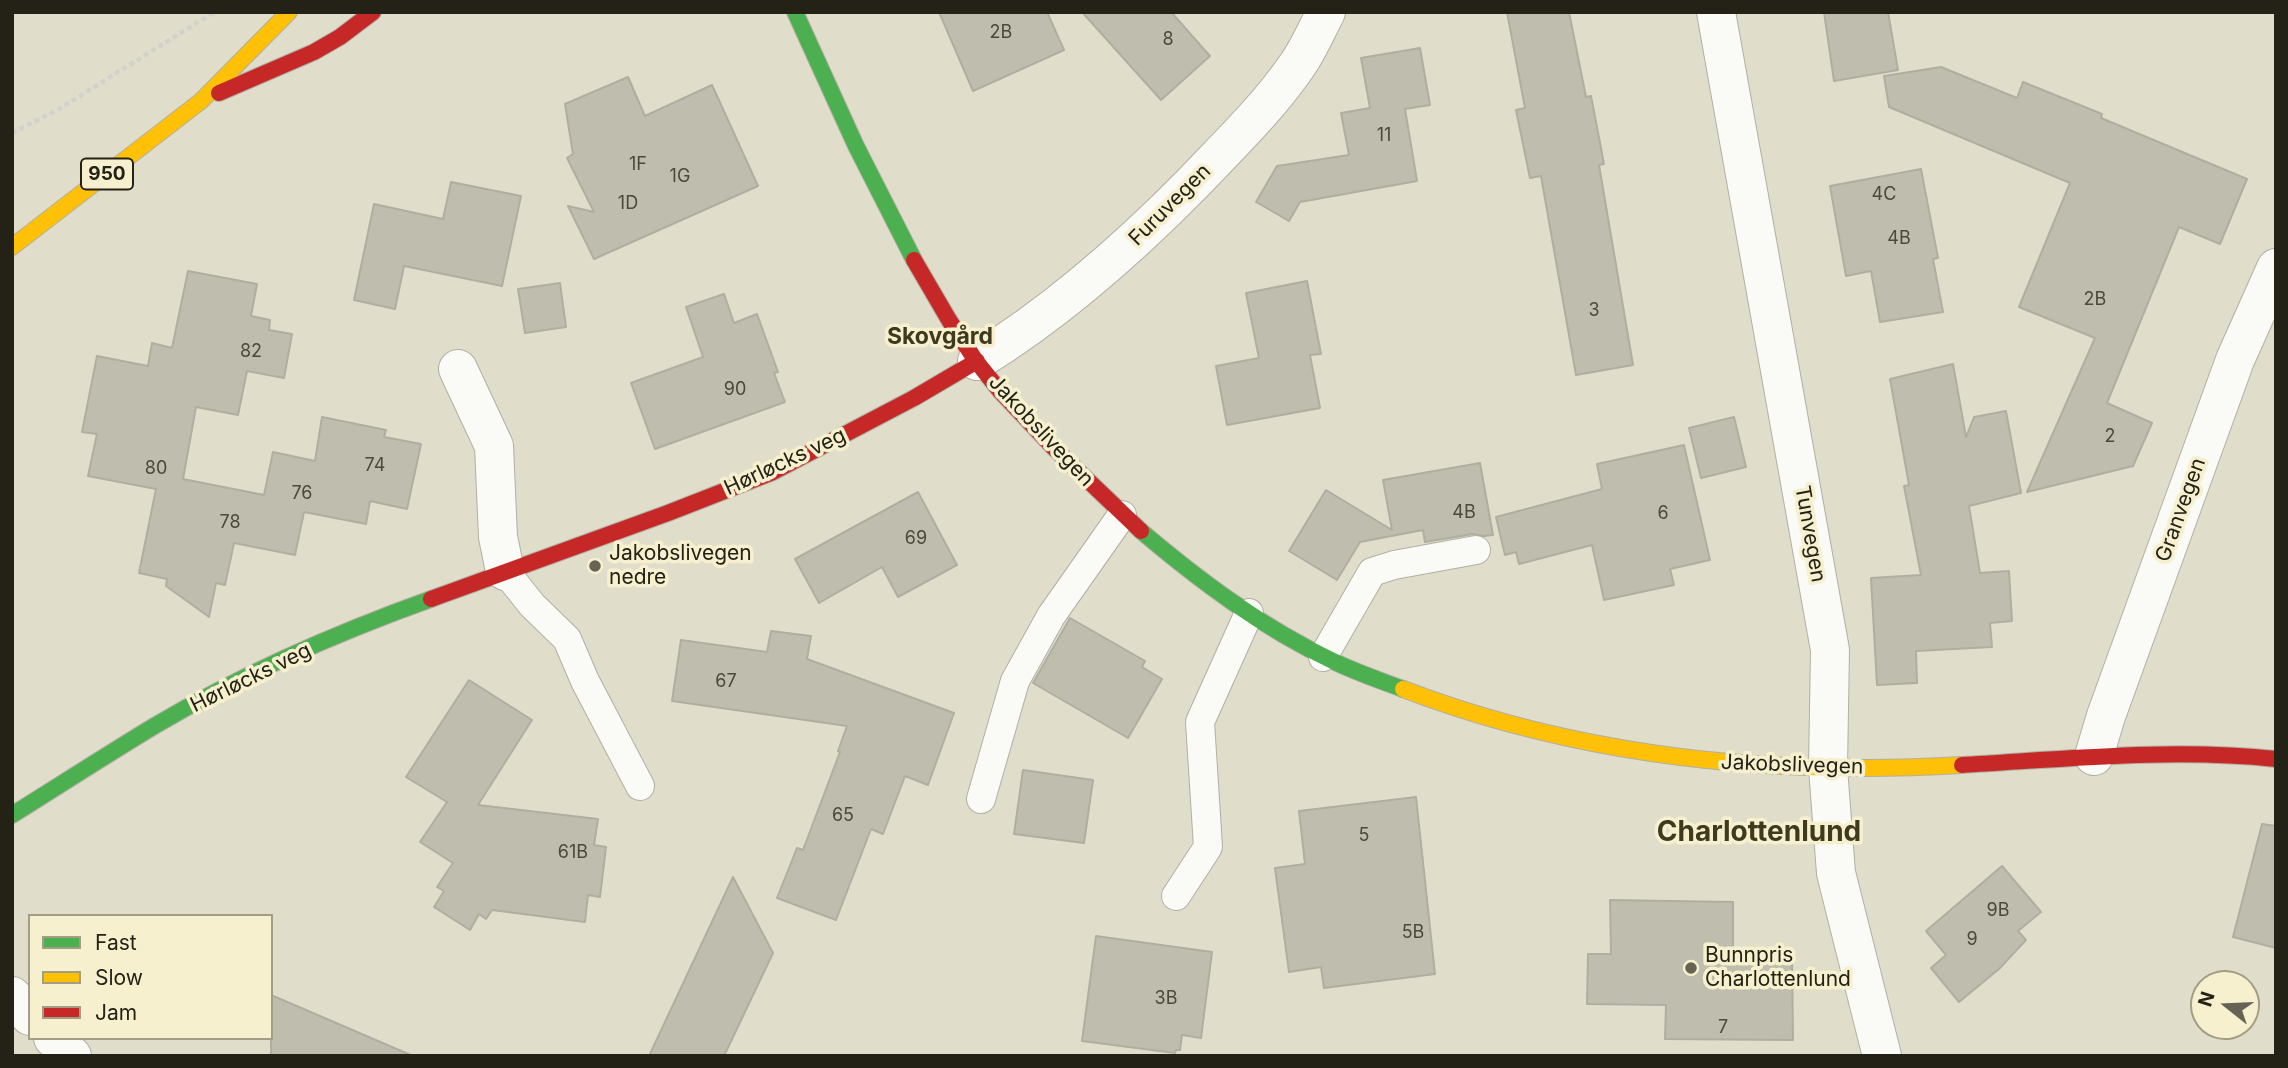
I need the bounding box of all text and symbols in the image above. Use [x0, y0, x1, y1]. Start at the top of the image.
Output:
house number: 2B [990, 22, 1012, 44]
house number: 8 [1162, 29, 1174, 51]
house number: 11 [1377, 125, 1391, 147]
house number: 1F [629, 154, 647, 176]
road number: 950 [81, 158, 133, 190]
street label: Furuvegen [1124, 159, 1216, 251]
house number: 1G [670, 166, 690, 188]
house number: 4C [1872, 184, 1896, 206]
house number: 1D [618, 193, 638, 215]
house number: 4B [1887, 228, 1911, 250]
house number: 2B [2084, 289, 2106, 311]
house number: 3 [1588, 300, 1600, 322]
district label: Skovgård [887, 323, 993, 351]
house number: 82 [240, 341, 262, 363]
street label: Jakobslivegen [983, 370, 1099, 492]
house number: 90 [724, 379, 746, 401]
street label: Hørløcks veg [720, 423, 850, 501]
house number: 2 [2105, 426, 2115, 448]
house number: 74 [365, 455, 385, 477]
street label: Granvegen [2151, 455, 2211, 565]
house number: 80 [145, 458, 167, 480]
house number: 76 [291, 483, 313, 505]
street label: Tunvegen [1789, 484, 1831, 584]
house number: 4B [1452, 502, 1476, 524]
house number: 6 [1657, 503, 1669, 525]
house number: 78 [219, 512, 241, 534]
house number: 69 [905, 528, 927, 550]
place label: Jakobslivegen nedre [609, 541, 752, 591]
marker: Jakobslivegen nedre [587, 558, 603, 574]
street label: Hørløcks veg [187, 638, 315, 718]
house number: 67 [715, 671, 737, 693]
street label: Jakobslivegen [1720, 750, 1864, 780]
house number: 65 [832, 805, 854, 827]
district label: Charlottenlund [1657, 816, 1861, 850]
house number: 5 [1359, 825, 1369, 847]
house number: 61B [558, 842, 588, 864]
house number: 9B [1987, 900, 2009, 922]
legend [28, 914, 273, 1040]
house number: 5B [1402, 922, 1424, 944]
house number: 9 [1966, 929, 1978, 951]
text: Fast [95, 930, 137, 955]
place label: Bunnpris Charlottenlund [1705, 943, 1851, 993]
marker: Bunnpris Charlottenlund [1683, 960, 1699, 976]
text: Slow [95, 965, 143, 990]
north arrow [2190, 970, 2260, 1040]
house number: 3B [1155, 988, 1177, 1010]
text: N [2193, 989, 2220, 1009]
text: Jam [95, 1000, 137, 1025]
house number: 7 [1718, 1017, 1728, 1039]

